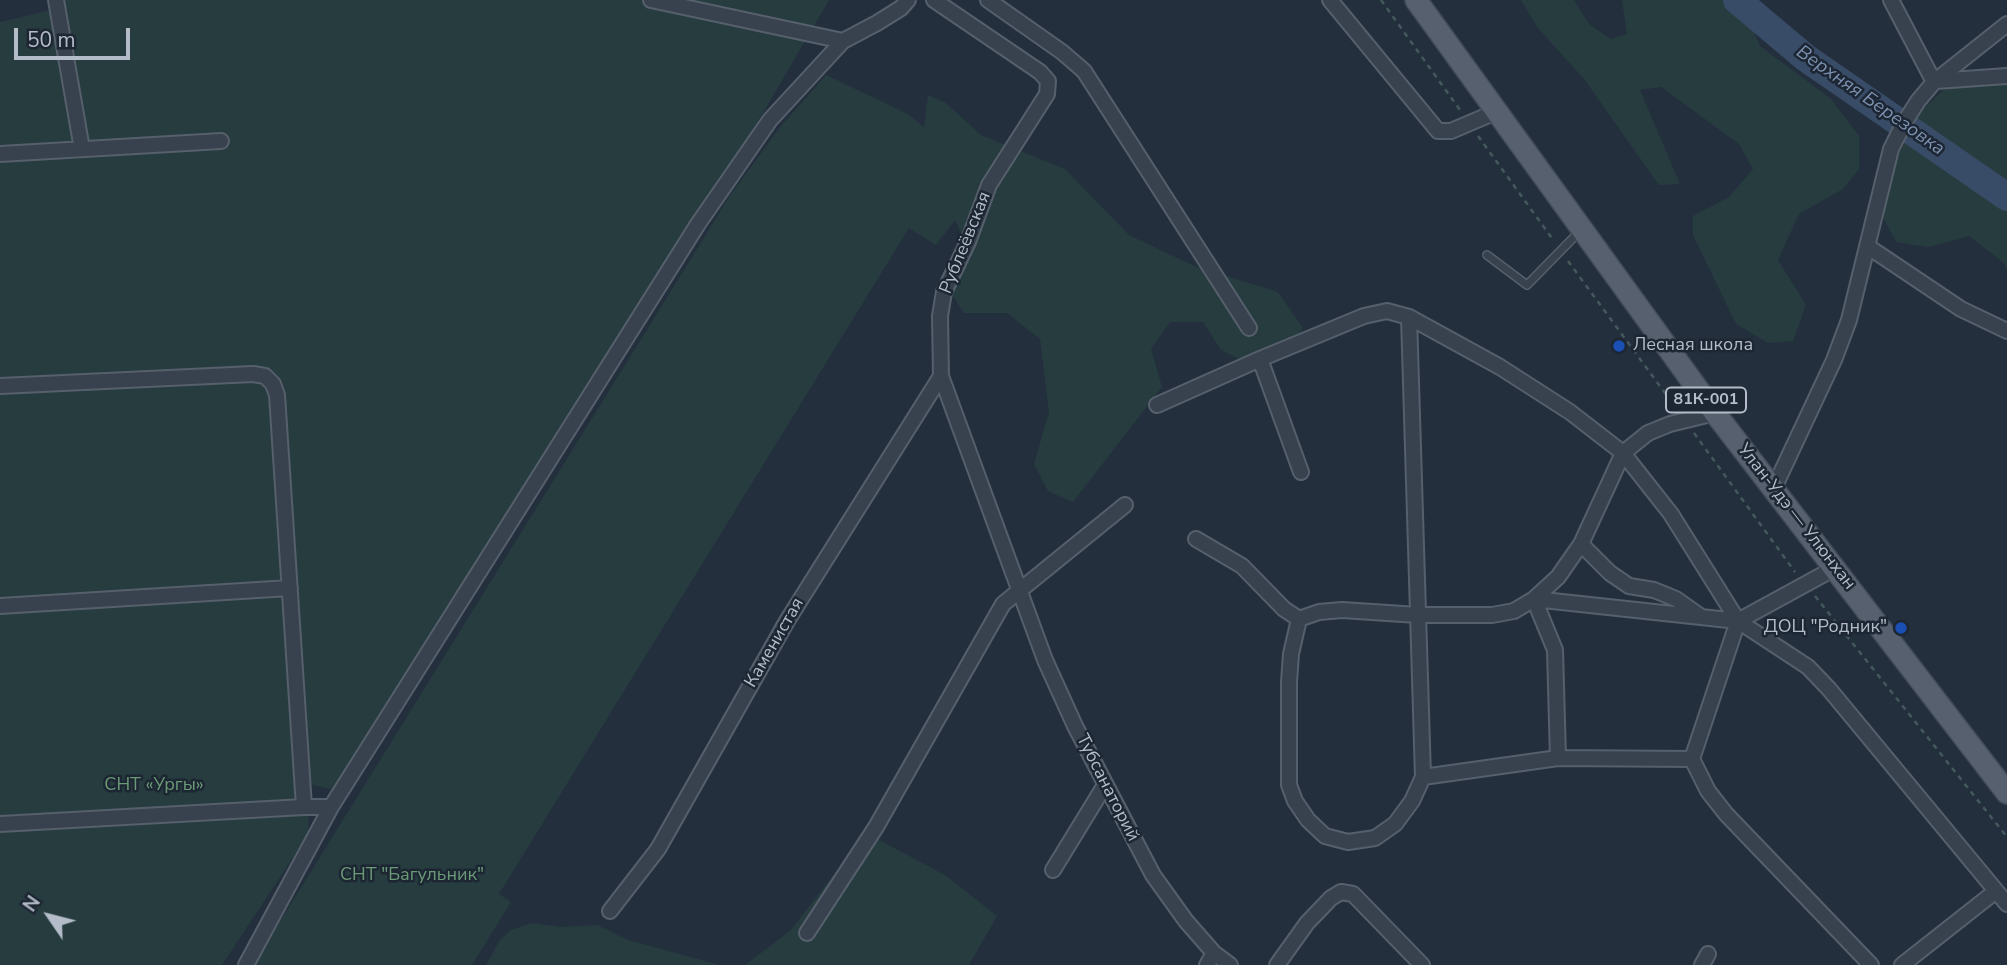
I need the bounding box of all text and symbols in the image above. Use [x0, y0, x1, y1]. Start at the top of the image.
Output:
scale bar [18, 14, 133, 58]
text: 50 m [27, 26, 76, 54]
water label: Верхняя Березовка [1791, 41, 1949, 161]
street label: Рублеёвская [936, 189, 996, 297]
place label: Лесная школа [1633, 335, 1753, 357]
marker: Лесная школа [1611, 338, 1627, 354]
road number: 81К-001 [1666, 388, 1746, 412]
street label: Улан-Удэ — Улюнхан [1732, 440, 1860, 594]
street label: Каменистая [741, 594, 809, 692]
place label: ДОЦ "Родник" [1764, 617, 1887, 639]
marker: ДОЦ "Родник" [1893, 620, 1909, 636]
street label: Тубсанаторий [1071, 731, 1143, 845]
park label: СНТ «Ургы» [104, 775, 204, 797]
park label: СНТ "Багульник" [340, 865, 484, 887]
north arrow [14, 881, 84, 951]
text: N [17, 891, 47, 917]

